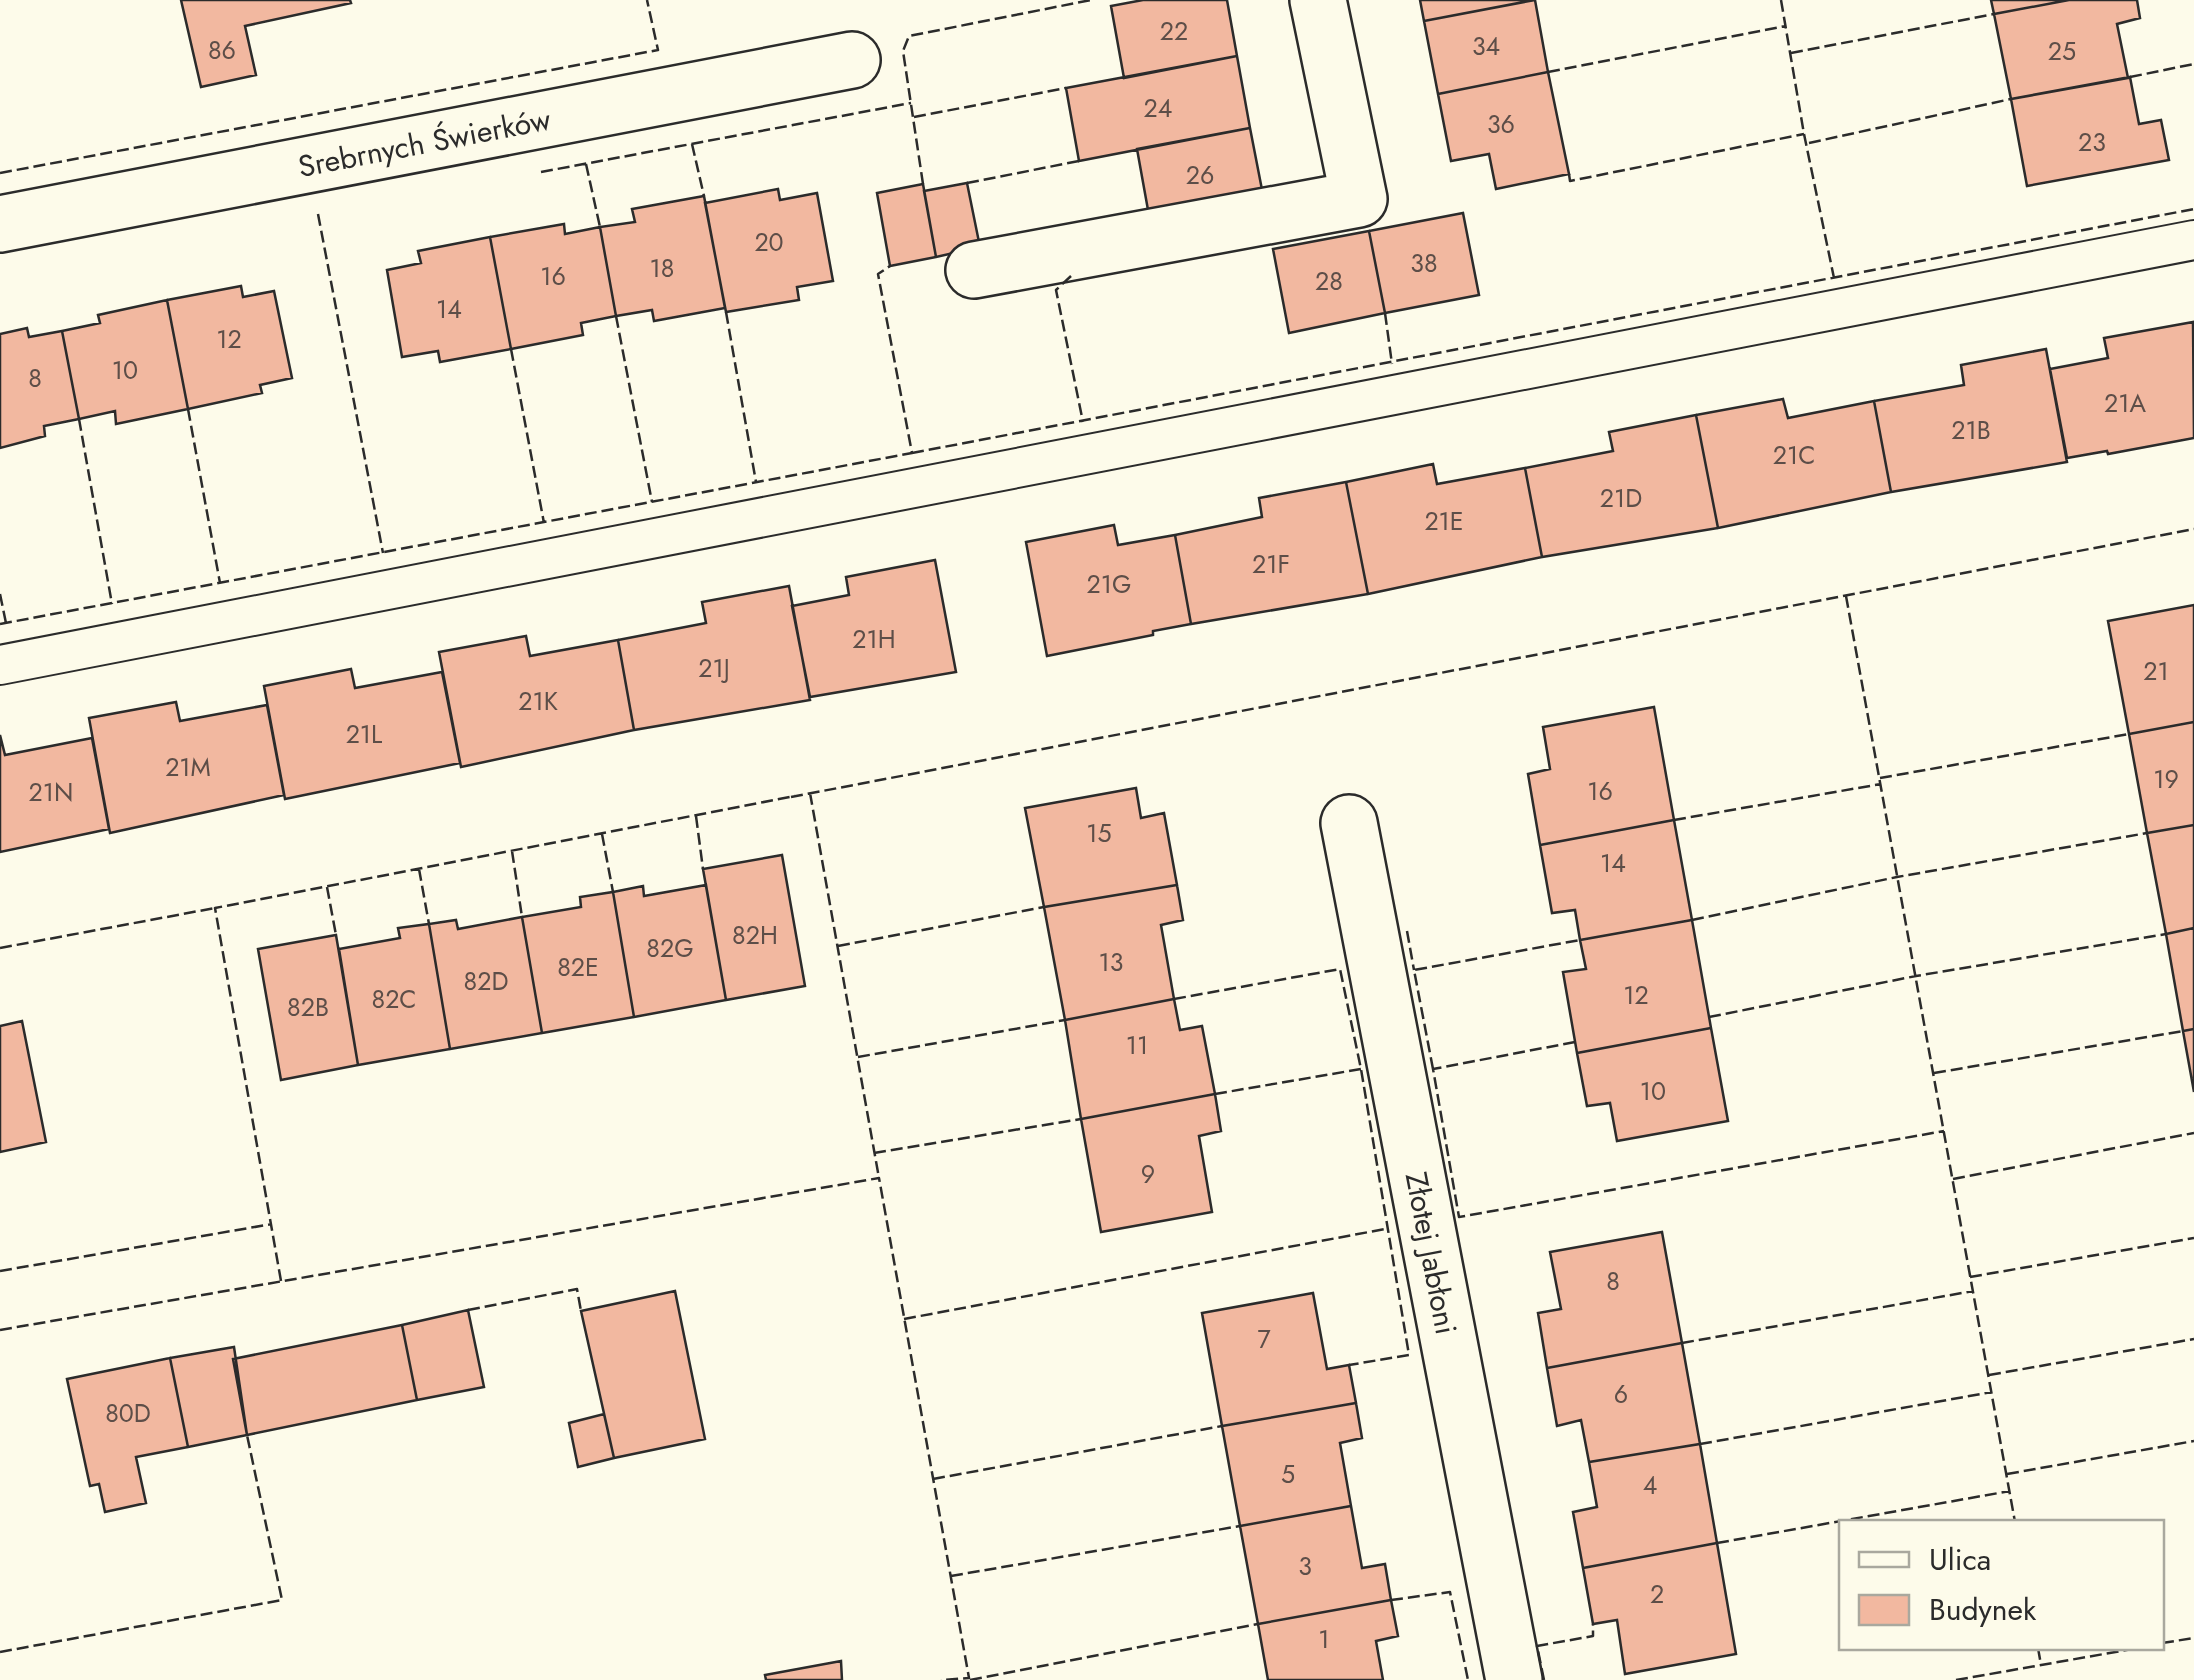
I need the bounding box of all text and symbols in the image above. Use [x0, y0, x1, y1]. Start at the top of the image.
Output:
house number: 22 [1160, 13, 1188, 49]
house number: 34 [1472, 28, 1500, 64]
house number: 86 [208, 32, 236, 68]
house number: 25 [2048, 33, 2076, 69]
house number: 24 [1144, 90, 1172, 126]
street label: Srebrnych Świerków [294, 97, 555, 188]
house number: 36 [1487, 106, 1515, 142]
house number: 23 [2078, 124, 2106, 160]
house number: 26 [1186, 157, 1214, 193]
house number: 20 [754, 224, 784, 260]
house number: 38 [1410, 245, 1438, 281]
house number: 18 [650, 250, 674, 286]
house number: 16 [540, 258, 566, 294]
house number: 28 [1315, 263, 1343, 299]
house number: 14 [436, 291, 462, 327]
house number: 12 [216, 321, 242, 357]
house number: 10 [112, 352, 138, 388]
house number: 8 [28, 360, 42, 396]
house number: 21A [2104, 385, 2146, 421]
house number: 21B [1951, 412, 1991, 448]
house number: 21C [1773, 437, 1815, 473]
house number: 21D [1600, 480, 1642, 516]
house number: 21E [1424, 503, 1464, 539]
house number: 21F [1252, 546, 1290, 582]
house number: 21G [1087, 566, 1131, 602]
house number: 21H [852, 621, 896, 657]
house number: 21J [698, 650, 730, 686]
house number: 21 [2143, 653, 2169, 689]
house number: 21K [518, 683, 558, 719]
house number: 21L [346, 716, 382, 752]
house number: 21M [165, 749, 211, 785]
house number: 19 [2153, 761, 2179, 797]
house number: 16 [1587, 773, 1613, 809]
house number: 21N [29, 774, 73, 810]
house number: 15 [1086, 815, 1112, 851]
house number: 14 [1600, 845, 1626, 881]
house number: 82H [732, 917, 778, 953]
house number: 82G [646, 930, 694, 966]
house number: 13 [1099, 944, 1123, 980]
house number: 82E [557, 949, 599, 985]
house number: 82D [464, 963, 508, 999]
house number: 12 [1623, 977, 1649, 1013]
house number: 82C [371, 981, 417, 1017]
house number: 82B [287, 989, 329, 1025]
house number: 11 [1126, 1027, 1148, 1063]
house number: 10 [1640, 1073, 1666, 1109]
house number: 9 [1141, 1156, 1155, 1192]
street label: Złotej Jabłoni [1395, 1168, 1468, 1338]
house number: 8 [1606, 1263, 1620, 1299]
house number: 7 [1257, 1321, 1271, 1357]
house number: 6 [1614, 1376, 1628, 1412]
house number: 80D [105, 1395, 151, 1431]
house number: 5 [1281, 1456, 1295, 1492]
house number: 4 [1643, 1467, 1657, 1503]
legend [1839, 1520, 2164, 1650]
text: Ulica [1929, 1538, 1991, 1581]
house number: 3 [1298, 1548, 1312, 1584]
house number: 2 [1650, 1576, 1664, 1612]
text: Budynek [1929, 1588, 2037, 1631]
house number: 1 [1318, 1621, 1330, 1657]

